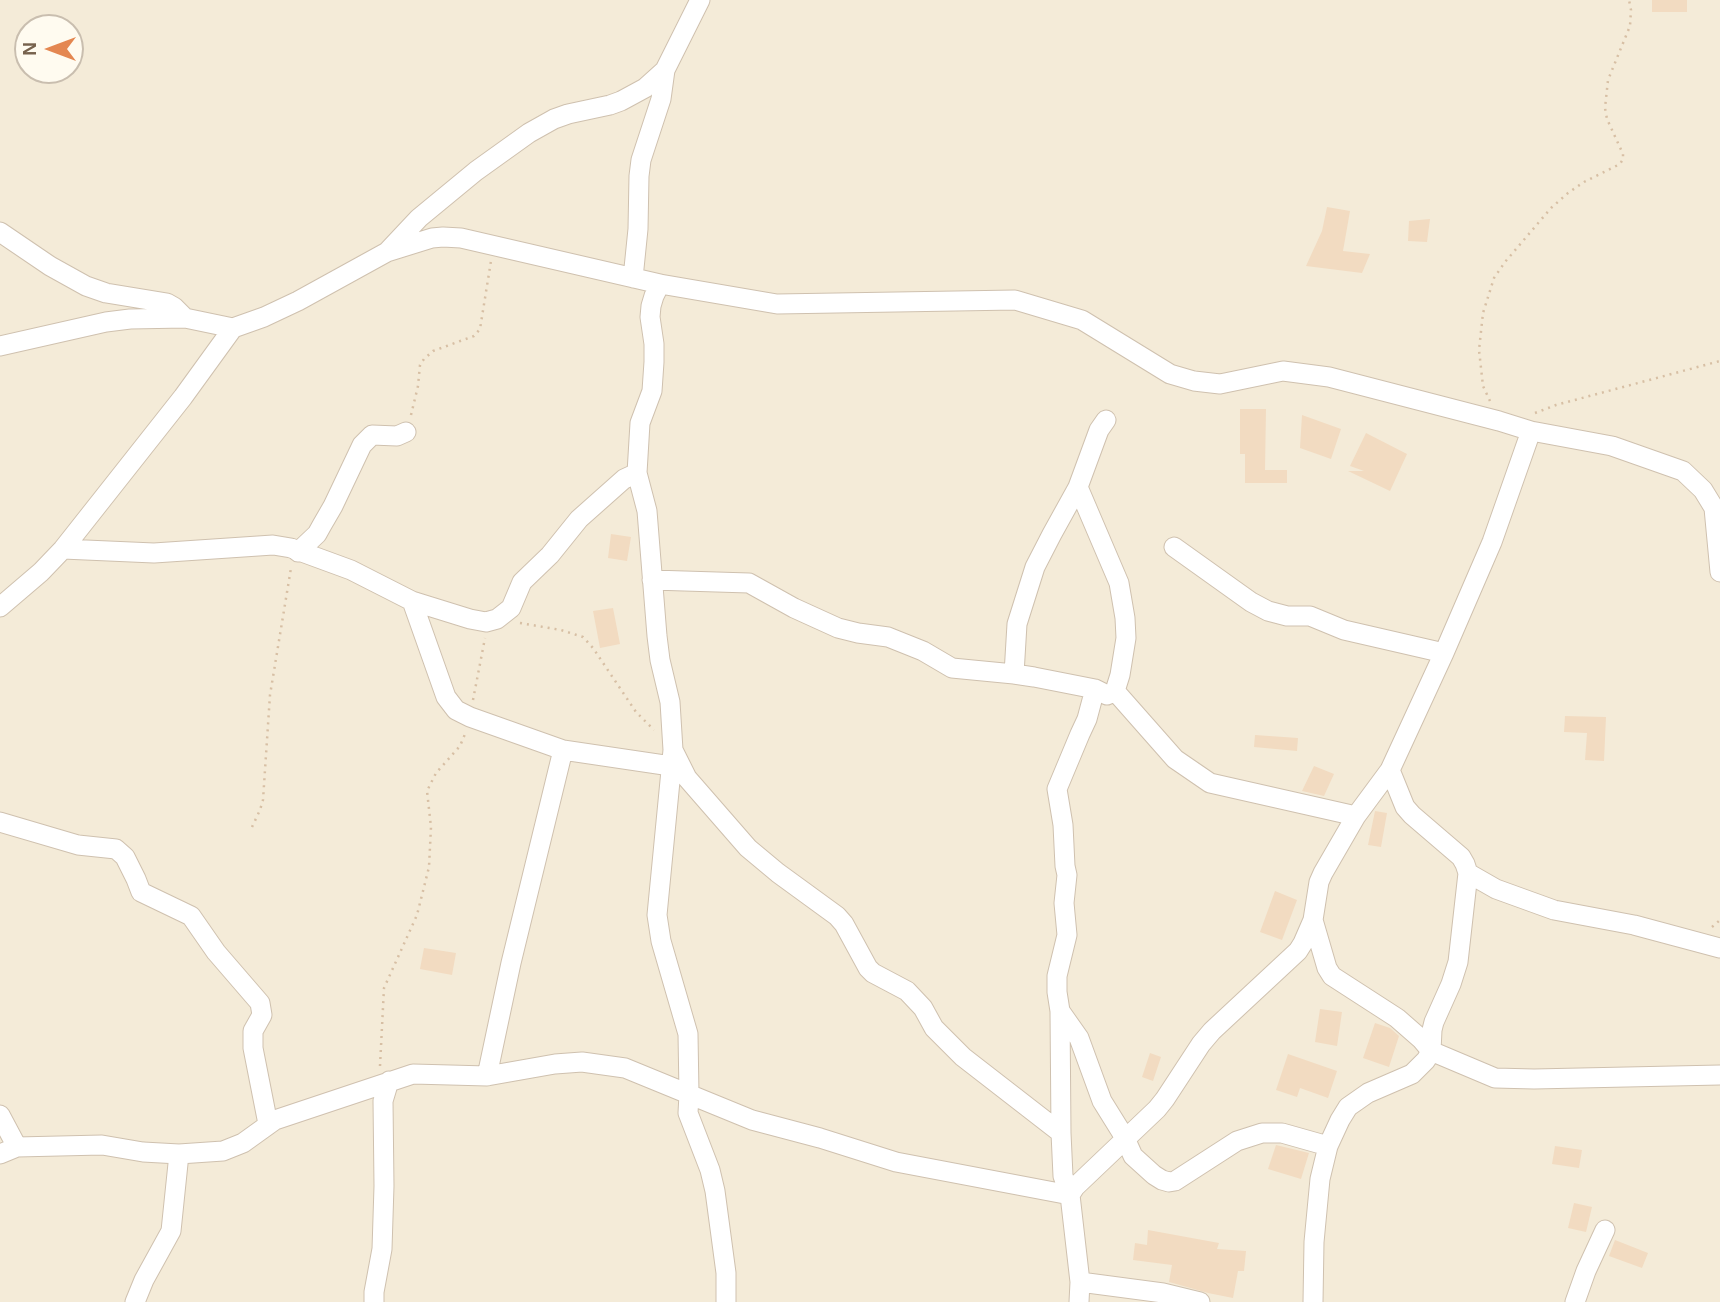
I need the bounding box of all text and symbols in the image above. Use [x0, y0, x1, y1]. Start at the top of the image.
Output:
north arrow [14, 14, 84, 84]
text: N [19, 42, 40, 56]

